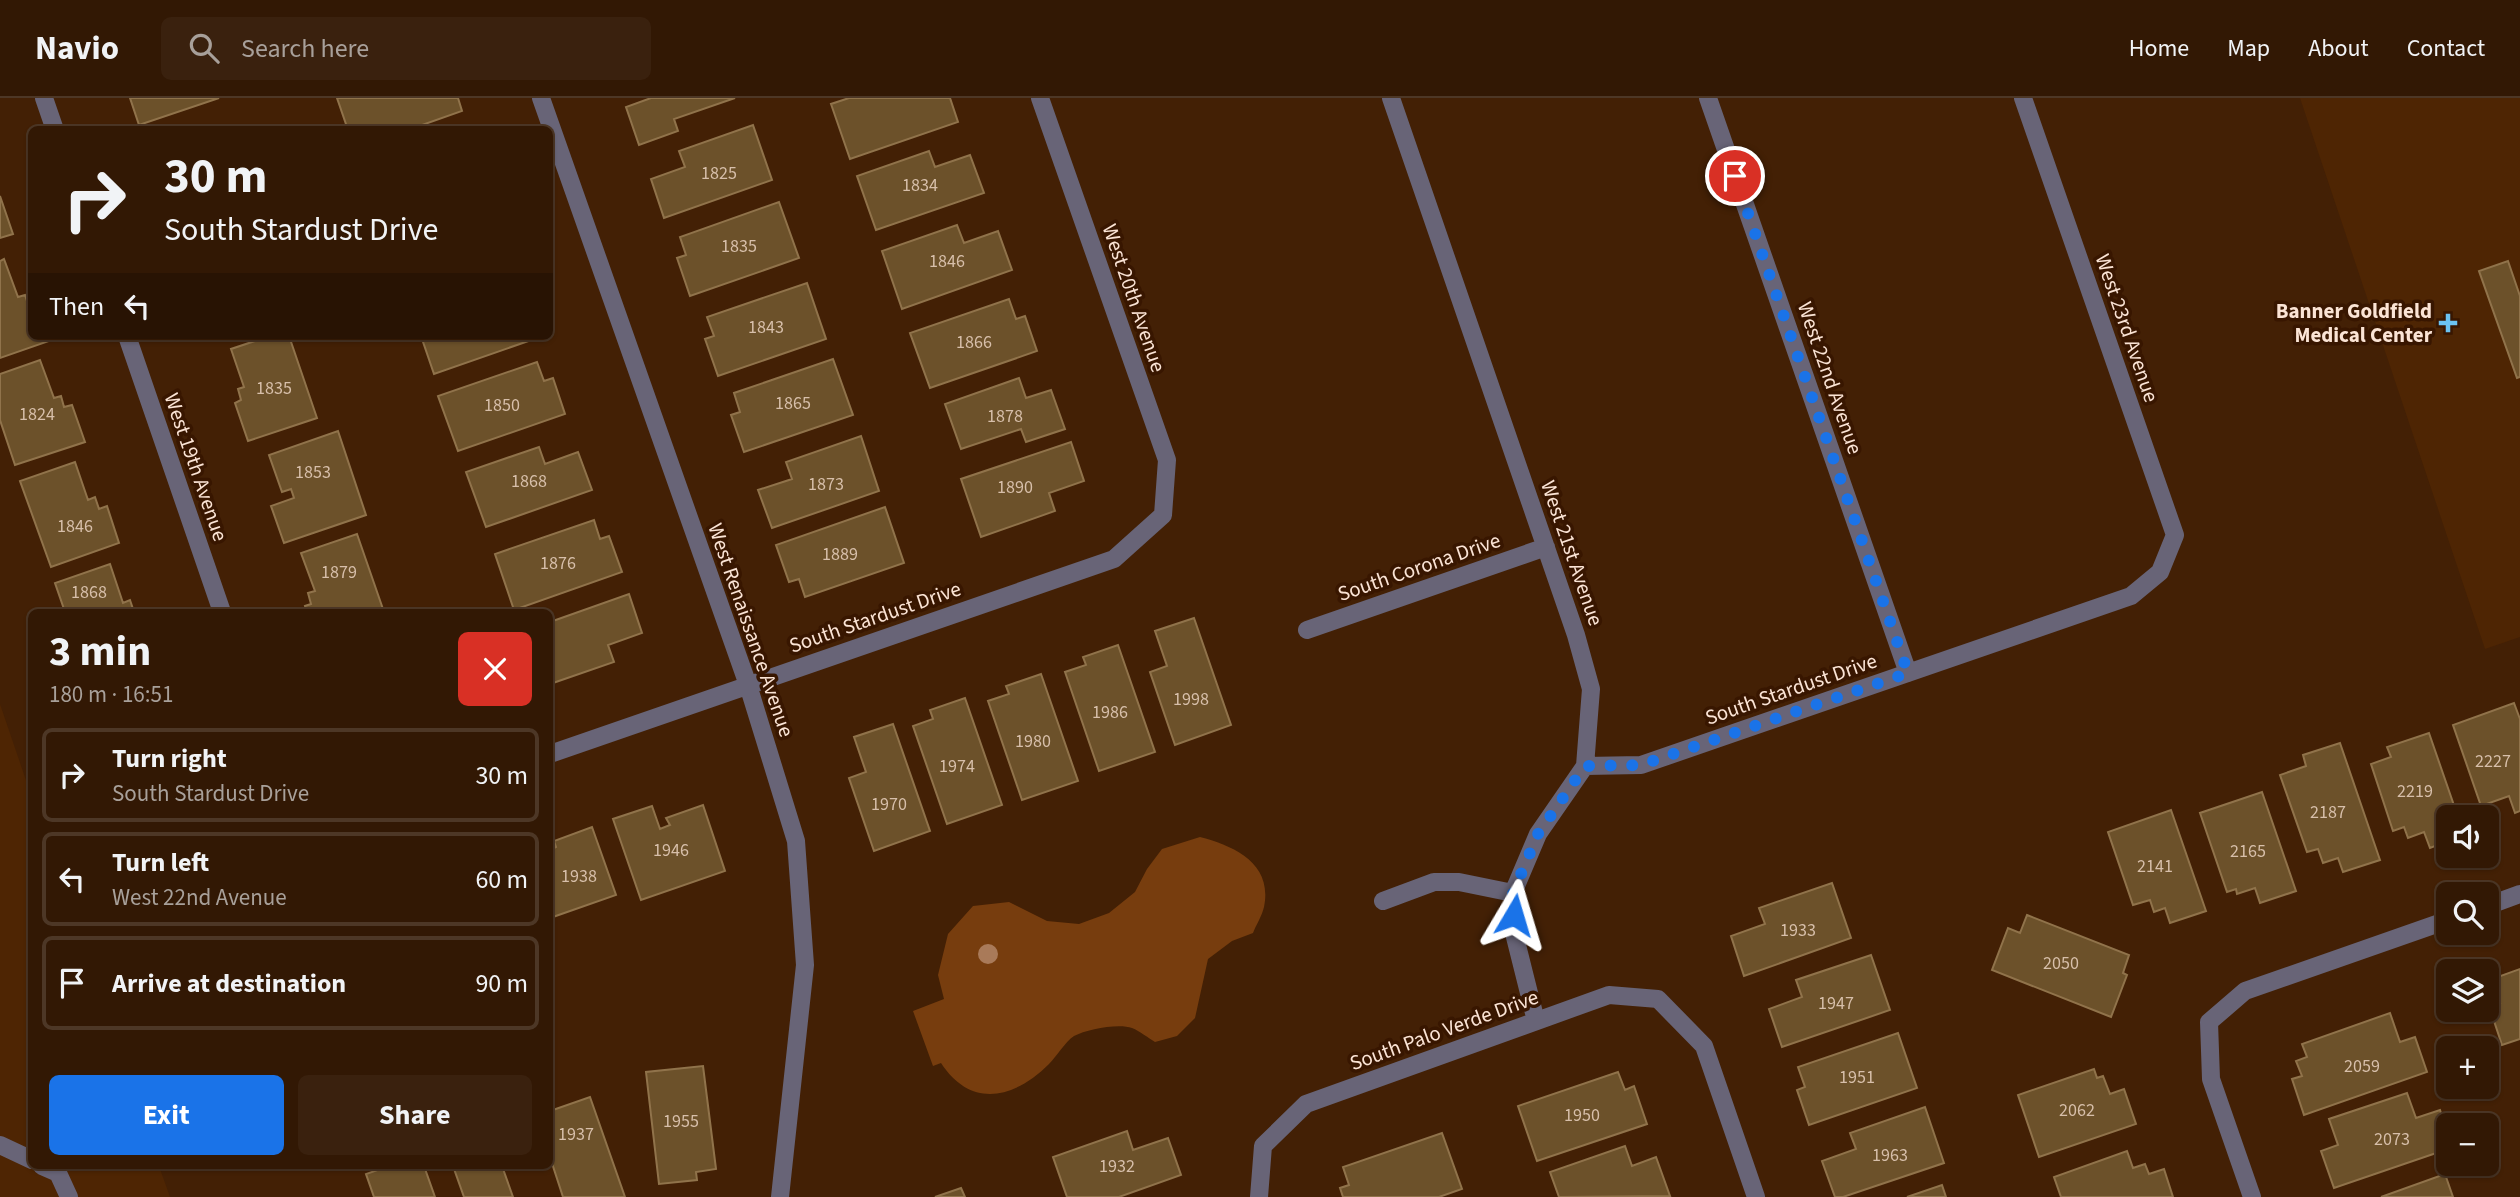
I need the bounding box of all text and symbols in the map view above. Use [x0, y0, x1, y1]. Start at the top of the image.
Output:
search box [161, 17, 651, 80]
text: Navio [35, 25, 119, 72]
icon: search [185, 29, 223, 67]
text: Search here [241, 30, 369, 67]
text: Home [2129, 31, 2189, 66]
text: Map [2227, 31, 2270, 66]
text: About [2308, 31, 2369, 66]
text: Contact [2407, 31, 2485, 66]
text: 30 m [164, 142, 268, 212]
pin [1705, 146, 1765, 206]
icon: right [49, 154, 140, 245]
icon: arrive [1716, 157, 1754, 195]
house number: 1825 [701, 161, 737, 186]
house number: 1834 [902, 173, 938, 198]
text: South Stardust Drive [164, 207, 438, 253]
street label: West 20th Avenue [1095, 220, 1173, 376]
house number: 1835 [721, 234, 757, 259]
house number: 1846 [929, 249, 965, 274]
street label: West 23rd Avenue [2088, 250, 2166, 406]
icon: left [118, 287, 156, 325]
text: Then [49, 288, 104, 325]
place label: Banner Goldfield Medical Center [2276, 296, 2433, 350]
street label: West 22nd Avenue [1790, 298, 1870, 458]
marker: Banner Goldfield Medical Center [2438, 313, 2458, 333]
house number: 1843 [748, 315, 784, 340]
house number: 1866 [956, 330, 992, 355]
house number: 1835 [256, 376, 292, 401]
street label: West 19th Avenue [157, 389, 235, 545]
house number: 1865 [775, 391, 811, 416]
house number: 1850 [484, 393, 520, 418]
house number: 1824 [19, 402, 55, 427]
house number: 1878 [987, 404, 1023, 429]
house number: 1853 [295, 460, 331, 485]
house number: 1868 [511, 469, 547, 494]
house number: 1873 [808, 472, 844, 497]
house number: 1890 [997, 475, 1033, 500]
street label: West 21st Avenue [1533, 476, 1611, 630]
house number: 1846 [57, 514, 93, 539]
street label: West Renaissance Avenue [700, 519, 802, 741]
street label: South Corona Drive [1334, 525, 1504, 609]
house number: 1889 [822, 542, 858, 567]
house number: 1876 [540, 551, 576, 576]
house number: 1879 [321, 560, 357, 585]
street label: South Stardust Drive [785, 574, 965, 660]
house number: 1868 [71, 580, 107, 605]
text: 3 min [49, 622, 151, 682]
button: close [458, 632, 532, 706]
street label: South Stardust Drive [1701, 646, 1881, 732]
text: 180 m · 16:51 [49, 678, 173, 711]
house number: 1998 [1173, 687, 1209, 712]
house number: 1986 [1092, 700, 1128, 725]
house number: 1980 [1015, 729, 1051, 754]
text: Turn right [112, 740, 227, 777]
house number: 2227 [2475, 749, 2511, 774]
house number: 1974 [939, 754, 975, 779]
icon: right [53, 756, 91, 794]
text: 30 m [475, 757, 528, 794]
text: South Stardust Drive [112, 777, 309, 810]
house number: 2219 [2397, 779, 2433, 804]
house number: 1970 [871, 792, 907, 817]
house number: 2187 [2310, 800, 2346, 825]
map controls [2436, 805, 2499, 1176]
button: sound [2436, 805, 2499, 868]
house number: 1946 [653, 838, 689, 863]
house number: 2165 [2230, 839, 2266, 864]
text: Turn left [112, 844, 209, 881]
house number: 2141 [2137, 854, 2173, 879]
icon: left [53, 860, 91, 898]
text: 60 m [475, 861, 528, 898]
house number: 1938 [561, 864, 597, 889]
position arrow [1477, 878, 1551, 952]
text: West 22nd Avenue [112, 881, 287, 914]
button: search [2436, 882, 2499, 945]
house number: 1933 [1780, 918, 1816, 943]
house number: 2050 [2043, 951, 2079, 976]
button: layers [2436, 959, 2499, 1022]
icon: arrive [53, 964, 91, 1002]
text: Arrive at destination [112, 965, 346, 1002]
text: 90 m [475, 965, 528, 1002]
street label: South Palo Verde Drive [1345, 982, 1543, 1078]
house number: 1947 [1818, 991, 1854, 1016]
button: + [2436, 1036, 2499, 1099]
house number: 2059 [2344, 1054, 2380, 1079]
house number: 1951 [1839, 1065, 1875, 1090]
button: Exit [49, 1075, 284, 1155]
button: Share [298, 1075, 532, 1155]
house number: 2062 [2059, 1098, 2095, 1123]
house number: 1950 [1564, 1103, 1600, 1128]
house number: 1955 [663, 1109, 699, 1134]
button: − [2436, 1113, 2499, 1176]
house number: 1937 [558, 1122, 594, 1147]
house number: 2073 [2374, 1127, 2410, 1152]
house number: 1963 [1872, 1143, 1908, 1168]
house number: 1932 [1099, 1154, 1135, 1179]

